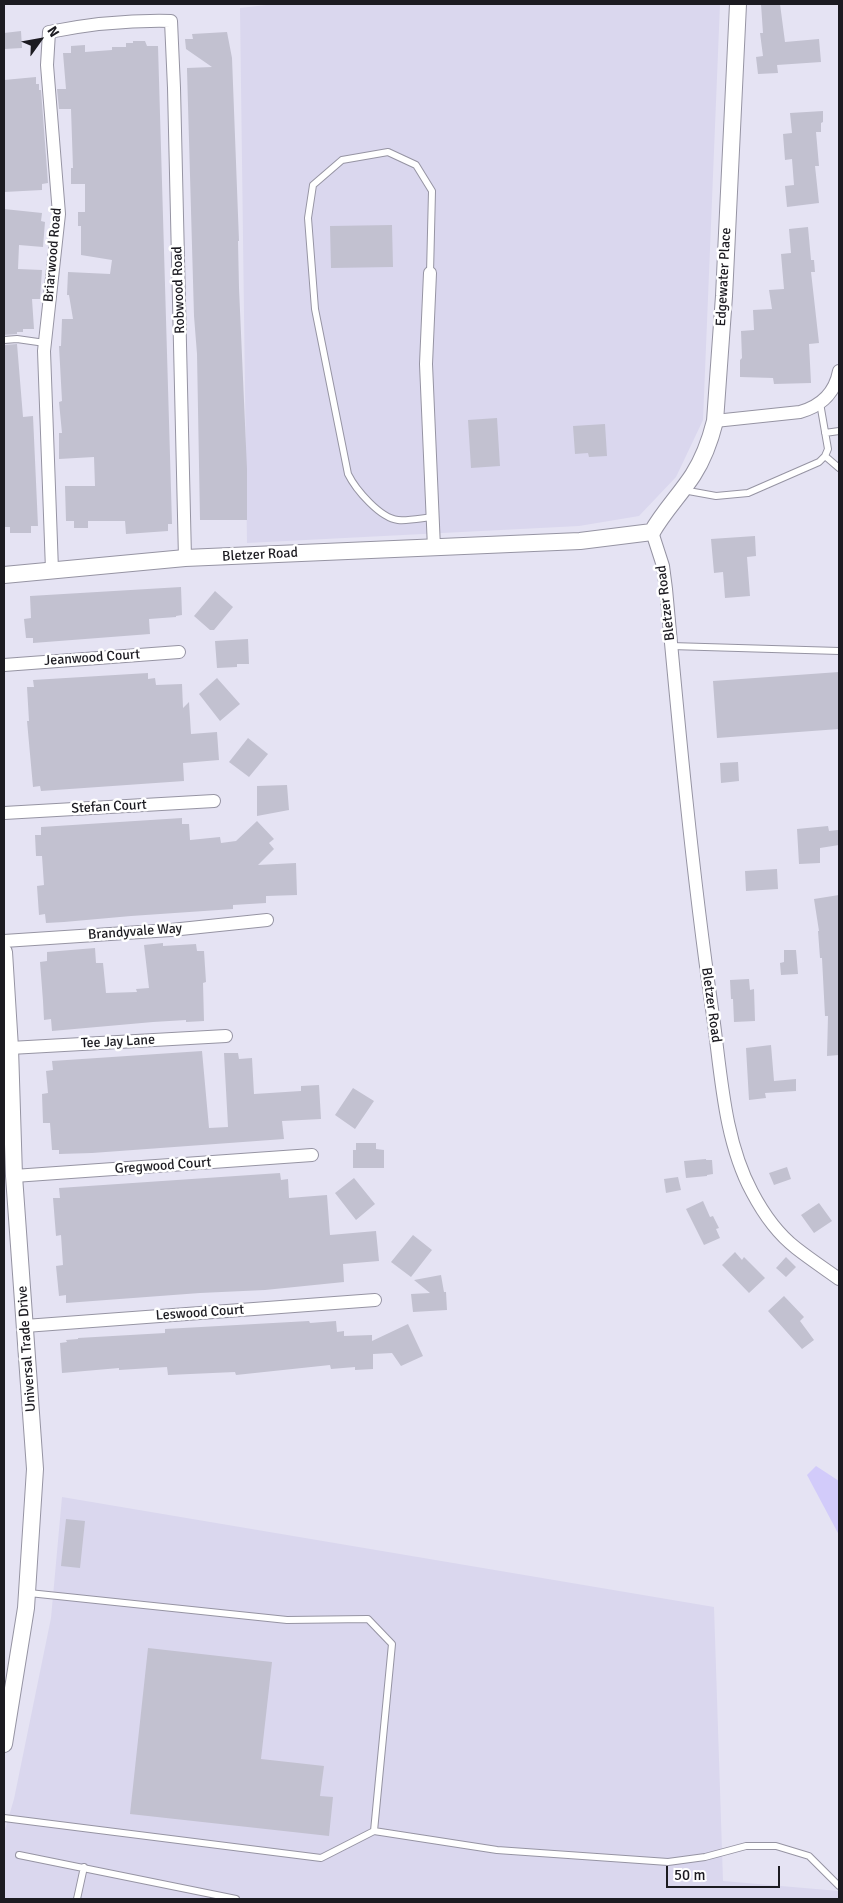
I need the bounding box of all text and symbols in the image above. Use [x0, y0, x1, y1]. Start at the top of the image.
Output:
north arrow [15, 15, 65, 65]
text: N [43, 23, 63, 40]
street label: Briarwood Road [40, 207, 66, 303]
street label: Edgewater Place [713, 227, 735, 327]
street label: Robwood Road [169, 246, 189, 334]
street label: Bletzer Road [222, 545, 298, 565]
street label: Bletzer Road [653, 564, 679, 642]
street label: Jeanwood Court [43, 646, 141, 670]
street label: Stefan Court [71, 797, 147, 817]
street label: Brandyvale Way [87, 920, 183, 944]
street label: Bletzer Road [697, 966, 725, 1044]
street label: Tee Jay Lane [81, 1032, 155, 1052]
street label: Gregwood Court [114, 1154, 212, 1178]
street label: Universal Trade Drive [14, 1285, 40, 1413]
street label: Leswood Court [155, 1302, 245, 1324]
scale bar [668, 1856, 782, 1888]
text: 50 m [674, 1866, 705, 1884]

